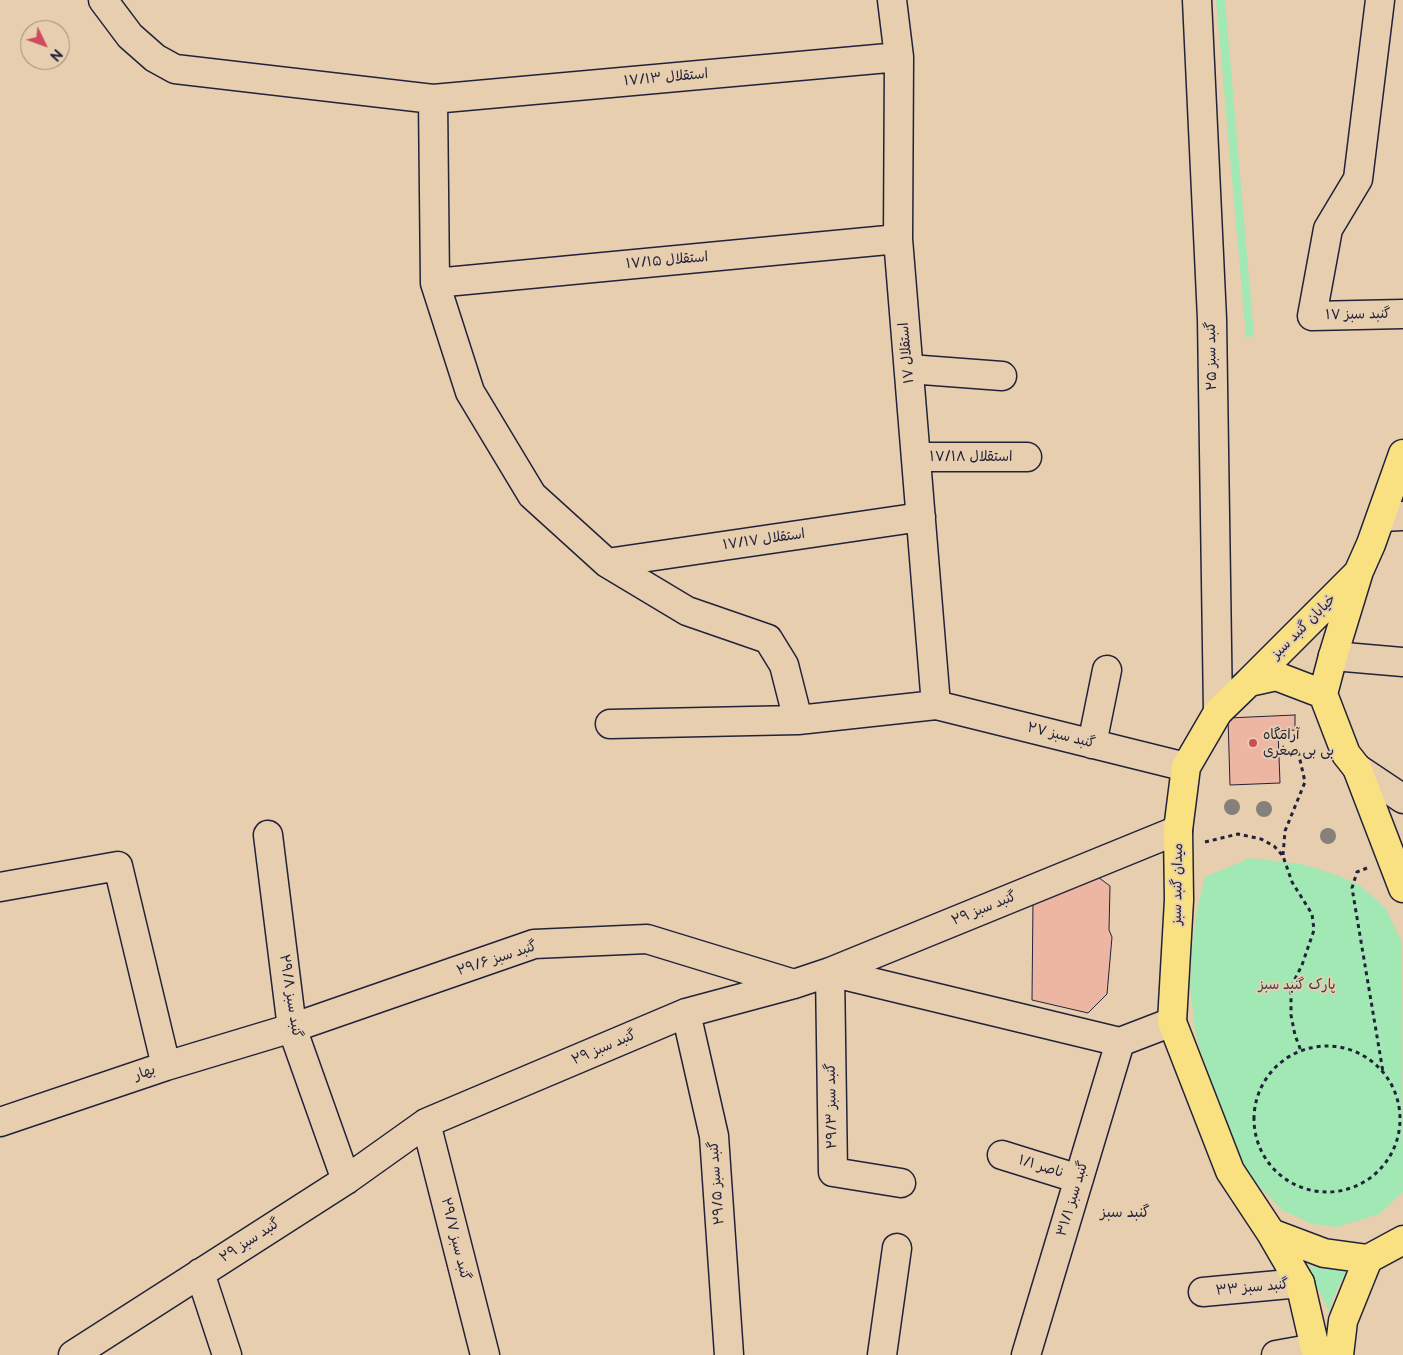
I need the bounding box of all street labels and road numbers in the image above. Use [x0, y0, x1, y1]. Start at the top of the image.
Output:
street label: استقلال ۱۷/۱۳ [623, 66, 709, 90]
street label: استقلال ۱۷/۱۵ [625, 249, 709, 273]
street label: گنبد سبز ۱۷ [1325, 306, 1391, 324]
street label: گنبد سبز ۲۵ [1203, 321, 1221, 391]
street label: استقلال ۱۷ [896, 322, 918, 384]
street label: استقلال ۱۷/۱۸ [930, 449, 1012, 465]
street label: استقلال ۱۷/۱۷ [722, 526, 806, 554]
street label: خیابان گنبد سبز [1268, 591, 1340, 663]
street label: گنبد سبز ۲۷ [1025, 719, 1097, 753]
street label: میدان گنبد سبز [1169, 843, 1187, 925]
street label: گنبد سبز ۲۹ [949, 888, 1019, 930]
street label: گنبد سبز ۲۹/۶ [455, 938, 539, 980]
street label: گنبد سبز ۲۹/۸ [275, 953, 305, 1039]
street label: گنبد سبز ۲۹ [569, 1027, 639, 1069]
street label: بهار [132, 1062, 158, 1084]
street label: گنبد سبز ۲۹/۳ [823, 1063, 841, 1149]
street label: گنبد سبز ۲۹/۵ [706, 1140, 728, 1226]
street label: ناصر ۱/۱ [1016, 1152, 1066, 1182]
street label: گنبد سبز ۳۱/۱ [1054, 1159, 1092, 1239]
street label: گنبد سبز ۲۹/۷ [437, 1196, 473, 1282]
street label: گنبد سبز ۲۹ [217, 1215, 283, 1267]
street label: گنبد سبز ۳۳ [1215, 1276, 1289, 1300]

